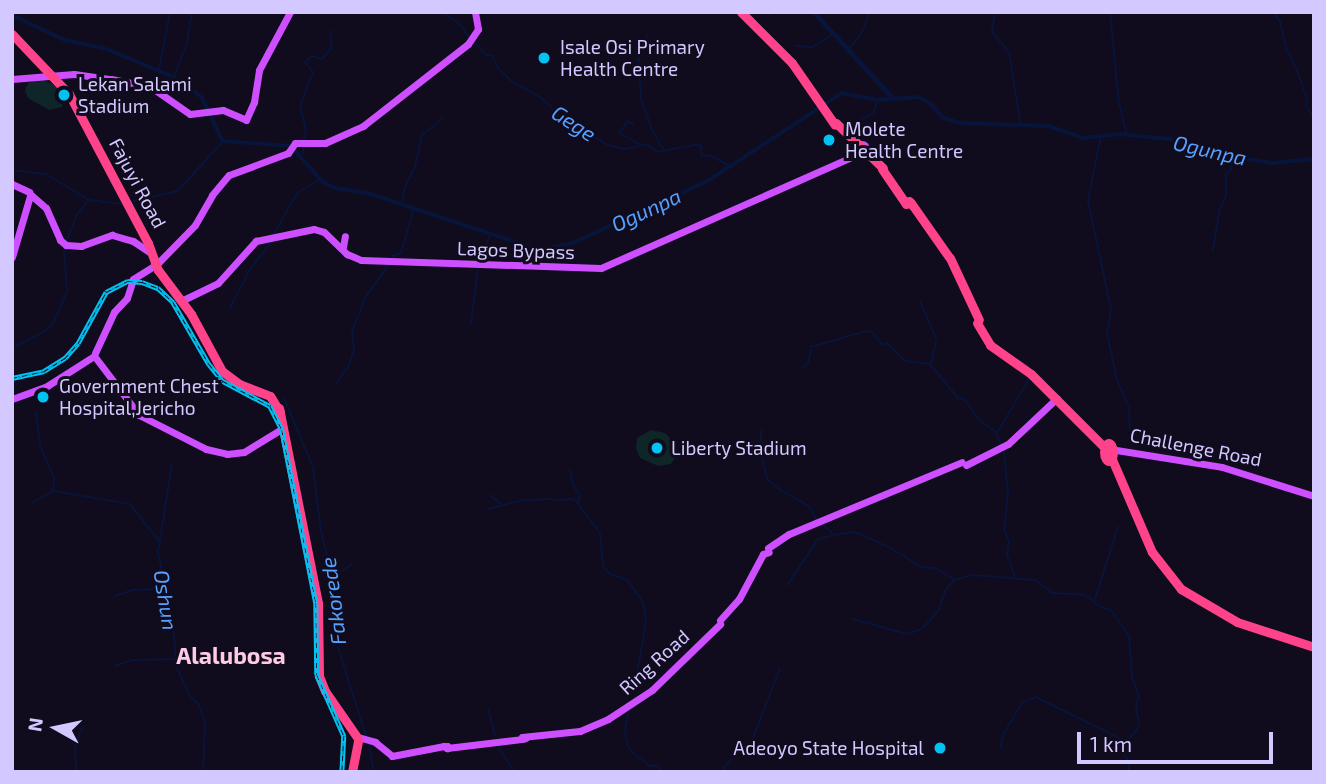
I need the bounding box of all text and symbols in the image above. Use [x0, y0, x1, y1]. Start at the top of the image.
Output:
place label: Isale Osi Primary Health Centre [560, 36, 705, 80]
marker: Isale Osi Primary Health Centre [534, 48, 554, 68]
place label: Lekan Salami Stadium [78, 73, 192, 117]
marker: Lekan Salami Stadium [56, 87, 72, 103]
water label: Gege [547, 99, 601, 147]
place label: Molete Health Centre [845, 118, 963, 162]
water label: Ogunpa [1171, 129, 1249, 171]
marker: Molete Health Centre [819, 130, 839, 150]
street label: Fajuyi Road [105, 134, 171, 232]
water label: Ogunpa [607, 183, 685, 237]
street label: Lagos Bypass [457, 237, 575, 263]
place label: Government Chest Hospital,Jericho [59, 375, 219, 419]
marker: Government Chest Hospital,Jericho [33, 387, 53, 407]
street label: Challenge Road [1128, 423, 1264, 471]
place label: Liberty Stadium [671, 437, 807, 459]
marker: Liberty Stadium [649, 440, 665, 456]
water label: Fakorede [315, 556, 351, 646]
water label: Oshun [149, 568, 183, 632]
street label: Ring Road [614, 625, 694, 699]
district label: Alalubosa [176, 641, 286, 669]
north arrow [21, 693, 91, 763]
text: N [22, 716, 47, 733]
scale bar [1081, 718, 1277, 762]
text: 1 km [1090, 731, 1132, 756]
place label: Adeoyo State Hospital [733, 737, 924, 759]
marker: Adeoyo State Hospital [930, 738, 950, 758]

